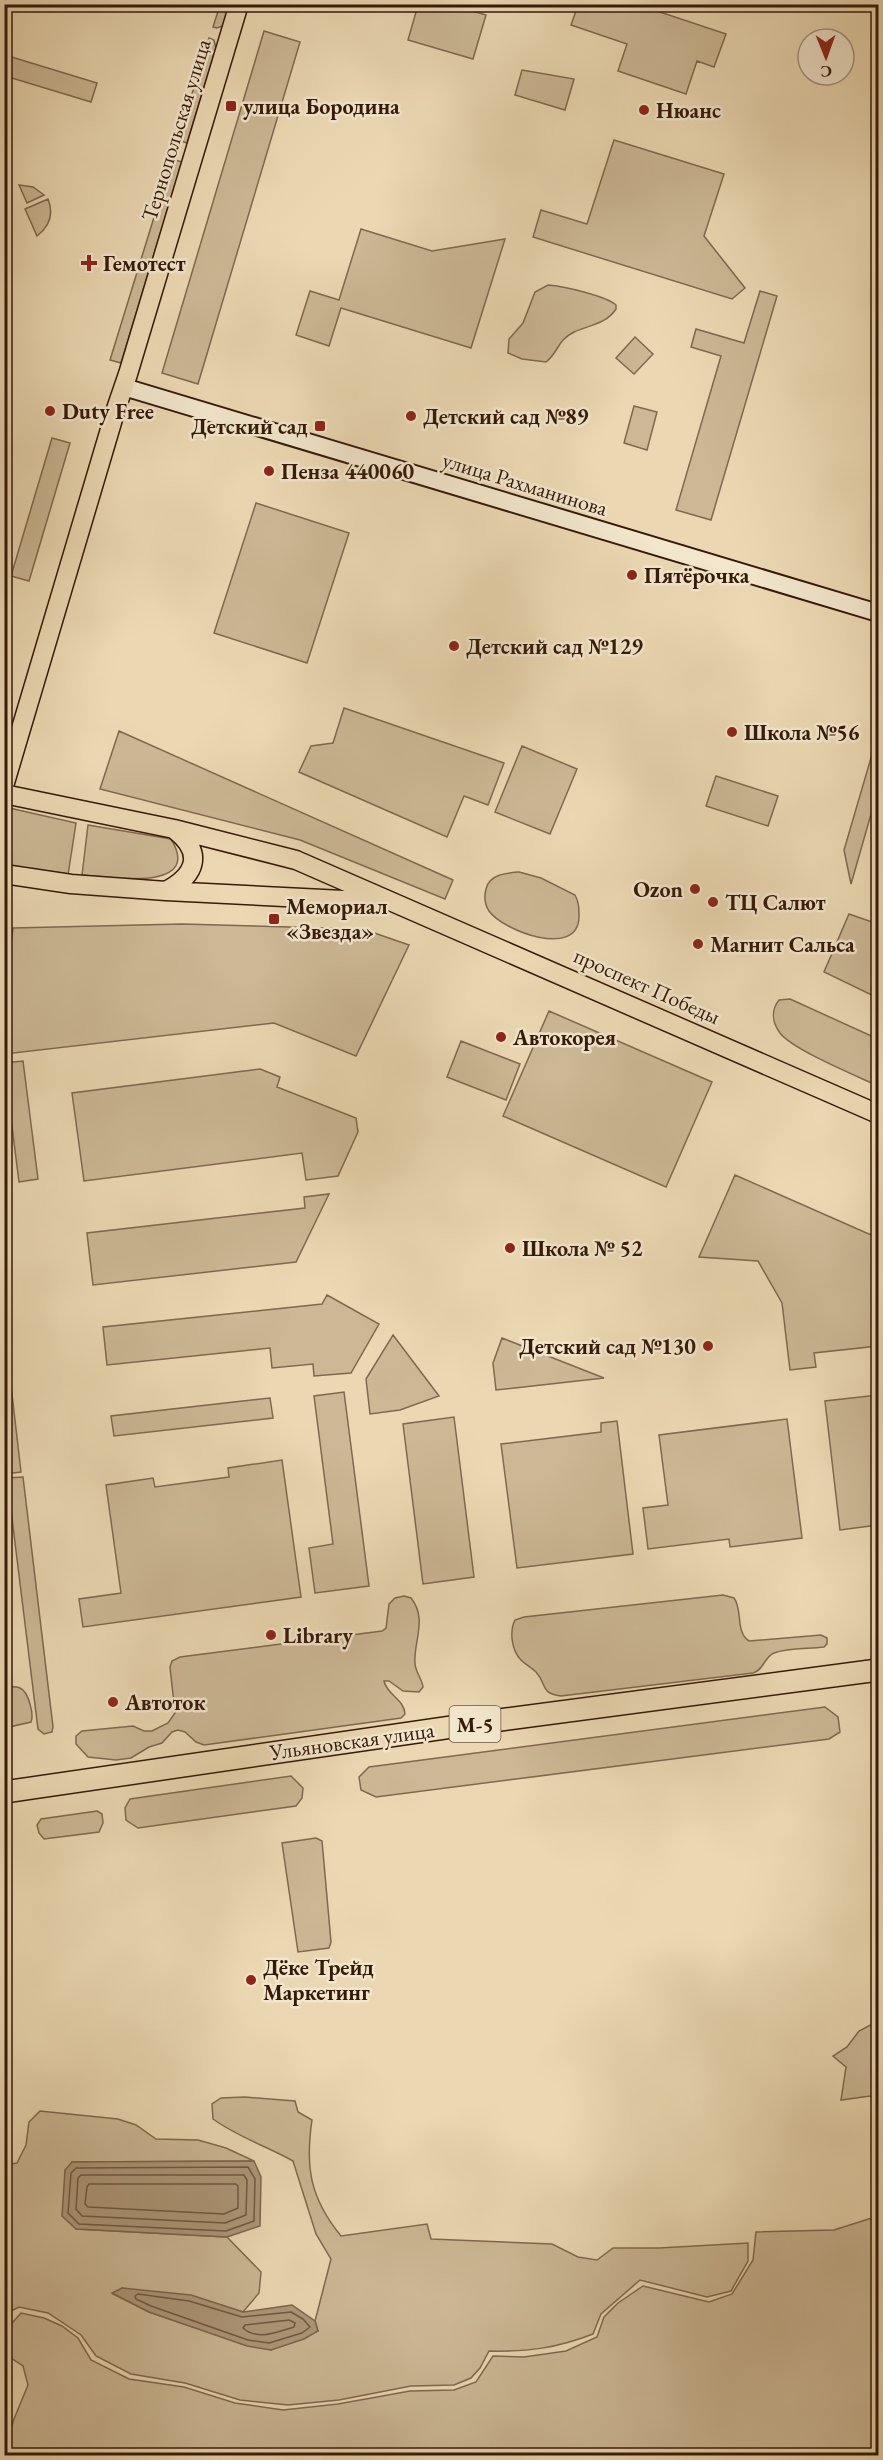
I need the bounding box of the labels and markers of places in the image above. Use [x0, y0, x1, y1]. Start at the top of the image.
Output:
place label: улица Бородина [243, 92, 400, 121]
place label: Нюанс [656, 96, 721, 125]
marker: улица Бородина [224, 99, 238, 113]
marker: Нюанс [637, 103, 651, 117]
place label: Гемотест [103, 249, 186, 278]
marker: Гемотест [80, 254, 98, 272]
place label: Duty Free [62, 397, 154, 426]
place label: Детский сад №89 [423, 402, 589, 431]
marker: Duty Free [43, 404, 57, 418]
marker: Детский сад №89 [404, 409, 418, 423]
place label: Детский сад [191, 412, 308, 441]
marker: Детский сад [313, 419, 327, 433]
place label: Пенза 440060 [281, 457, 415, 486]
marker: Пенза 440060 [262, 464, 276, 478]
place label: Пятёрочка [644, 561, 750, 590]
marker: Пятёрочка [625, 568, 639, 582]
place label: Детский сад №129 [466, 632, 643, 661]
marker: Детский сад №129 [447, 639, 461, 653]
place label: Школа №56 [744, 718, 860, 747]
marker: Школа №56 [725, 725, 739, 739]
place label: Ozon [633, 875, 684, 904]
marker: Ozon [688, 882, 702, 896]
place label: ТЦ Салют [725, 888, 826, 917]
place label: Мемориал «Звезда» [286, 892, 388, 946]
marker: ТЦ Салют [706, 895, 720, 909]
marker: Мемориал «Звезда» [267, 912, 281, 926]
place label: Магнит Сальса [710, 930, 855, 959]
marker: Магнит Сальса [691, 937, 705, 951]
place label: Автокорея [512, 1023, 616, 1052]
marker: Автокорея [494, 1030, 508, 1044]
place label: Школа № 52 [522, 1234, 643, 1263]
marker: Школа № 52 [503, 1241, 517, 1255]
place label: Детский сад №130 [519, 1332, 696, 1361]
marker: Детский сад №130 [701, 1339, 715, 1353]
place label: Library [283, 1621, 353, 1650]
marker: Library [264, 1628, 278, 1642]
place label: Автоток [124, 1688, 206, 1717]
marker: Автоток [106, 1695, 120, 1709]
place label: Дёке Трейд Маркетинг [263, 1953, 374, 2007]
marker: Дёке Трейд Маркетинг [244, 1973, 258, 1987]

